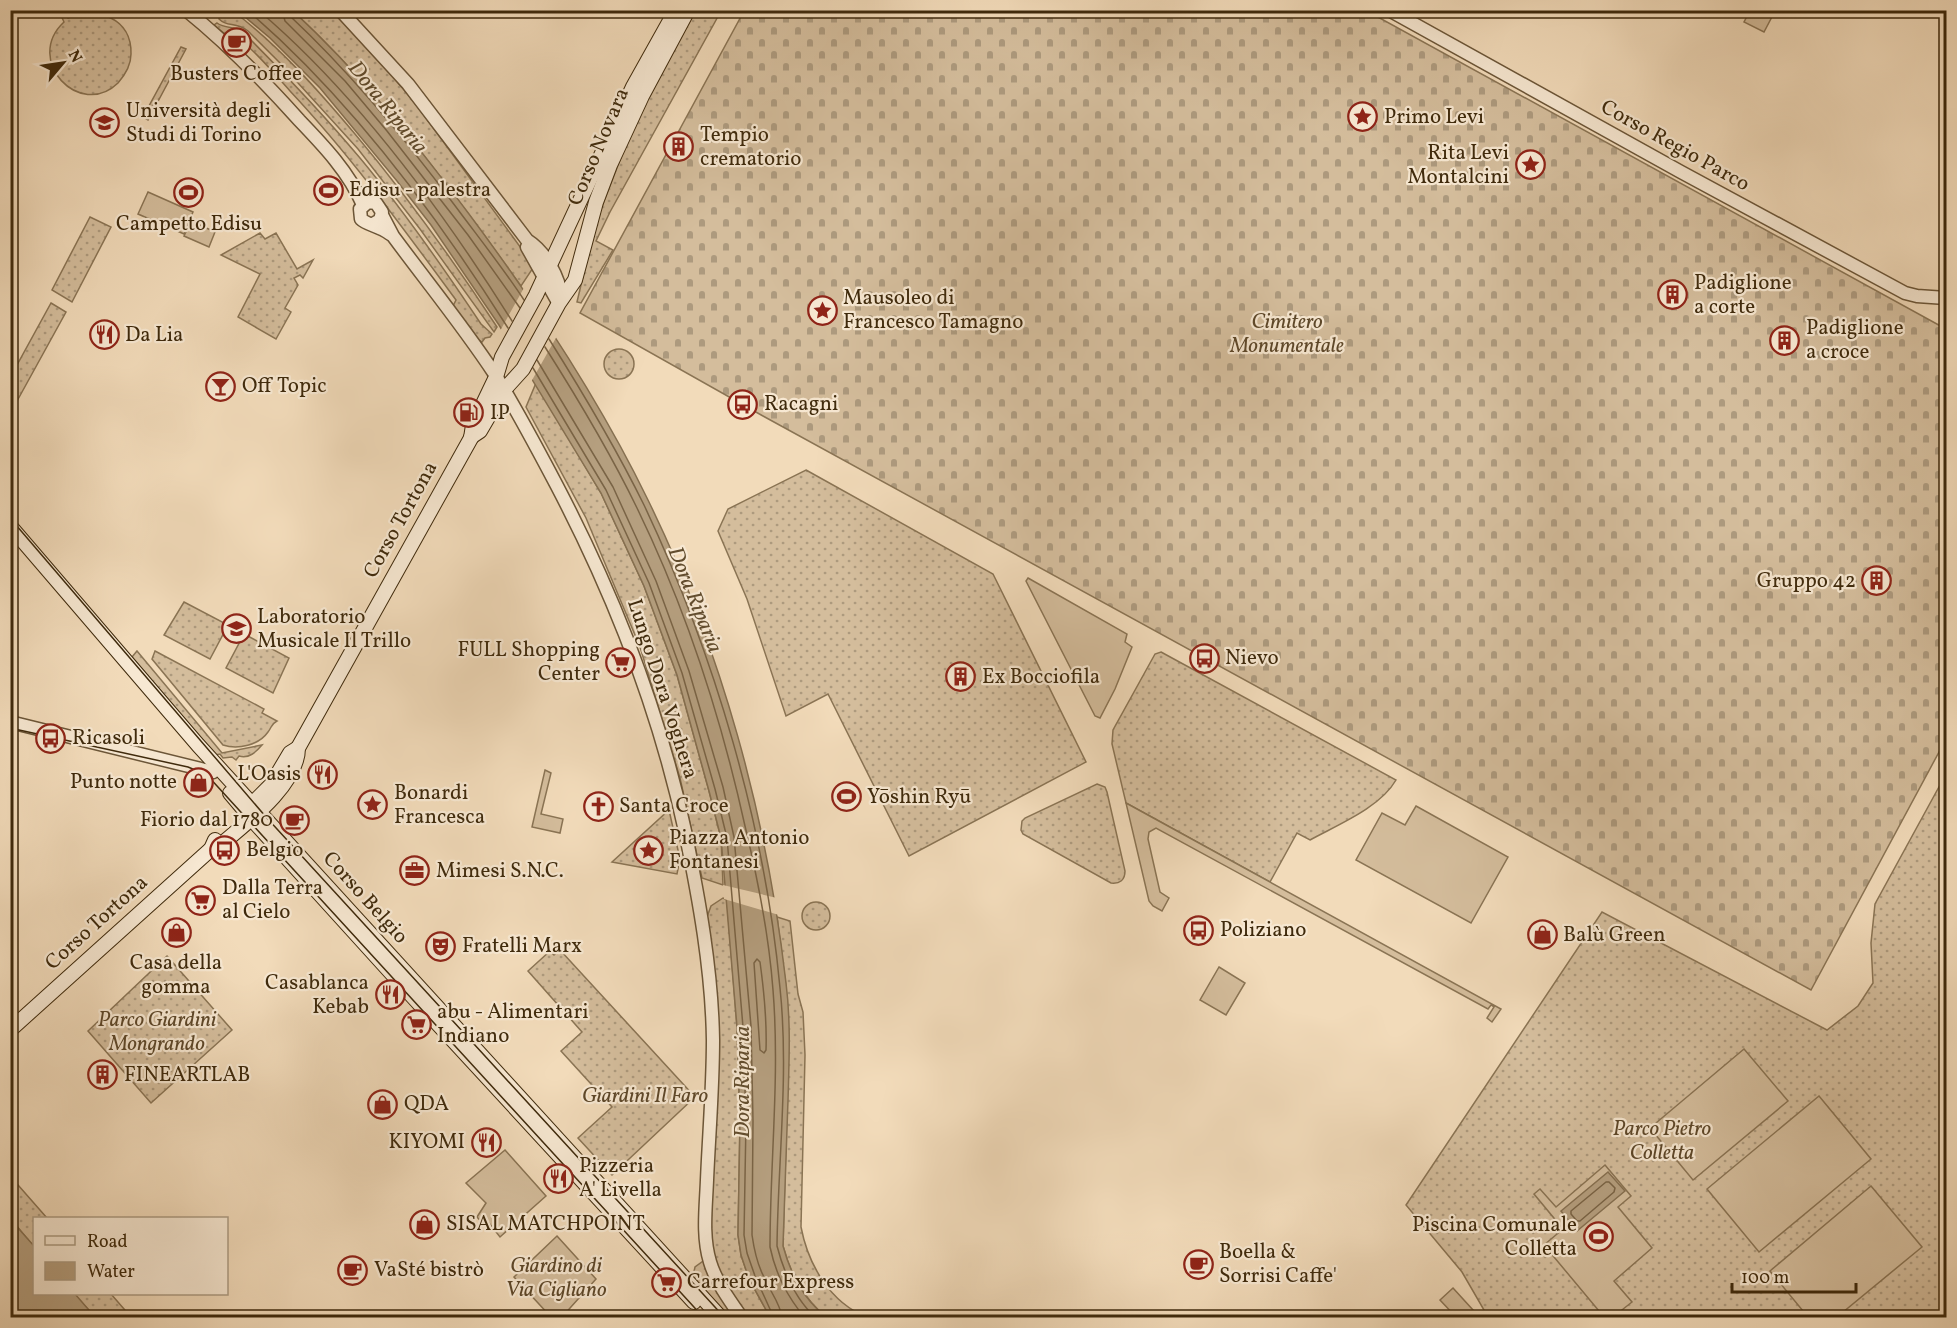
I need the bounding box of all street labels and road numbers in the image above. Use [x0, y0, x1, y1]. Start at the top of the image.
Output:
street label: Corso Novara [561, 84, 637, 210]
street label: Corso Regio Parco [1595, 93, 1755, 199]
street label: Corso Tortona [357, 456, 445, 584]
street label: Lungo Dora Voghera [619, 595, 705, 783]
street label: Corso Belgio [316, 845, 414, 951]
street label: Corso Tortona [39, 869, 155, 977]

